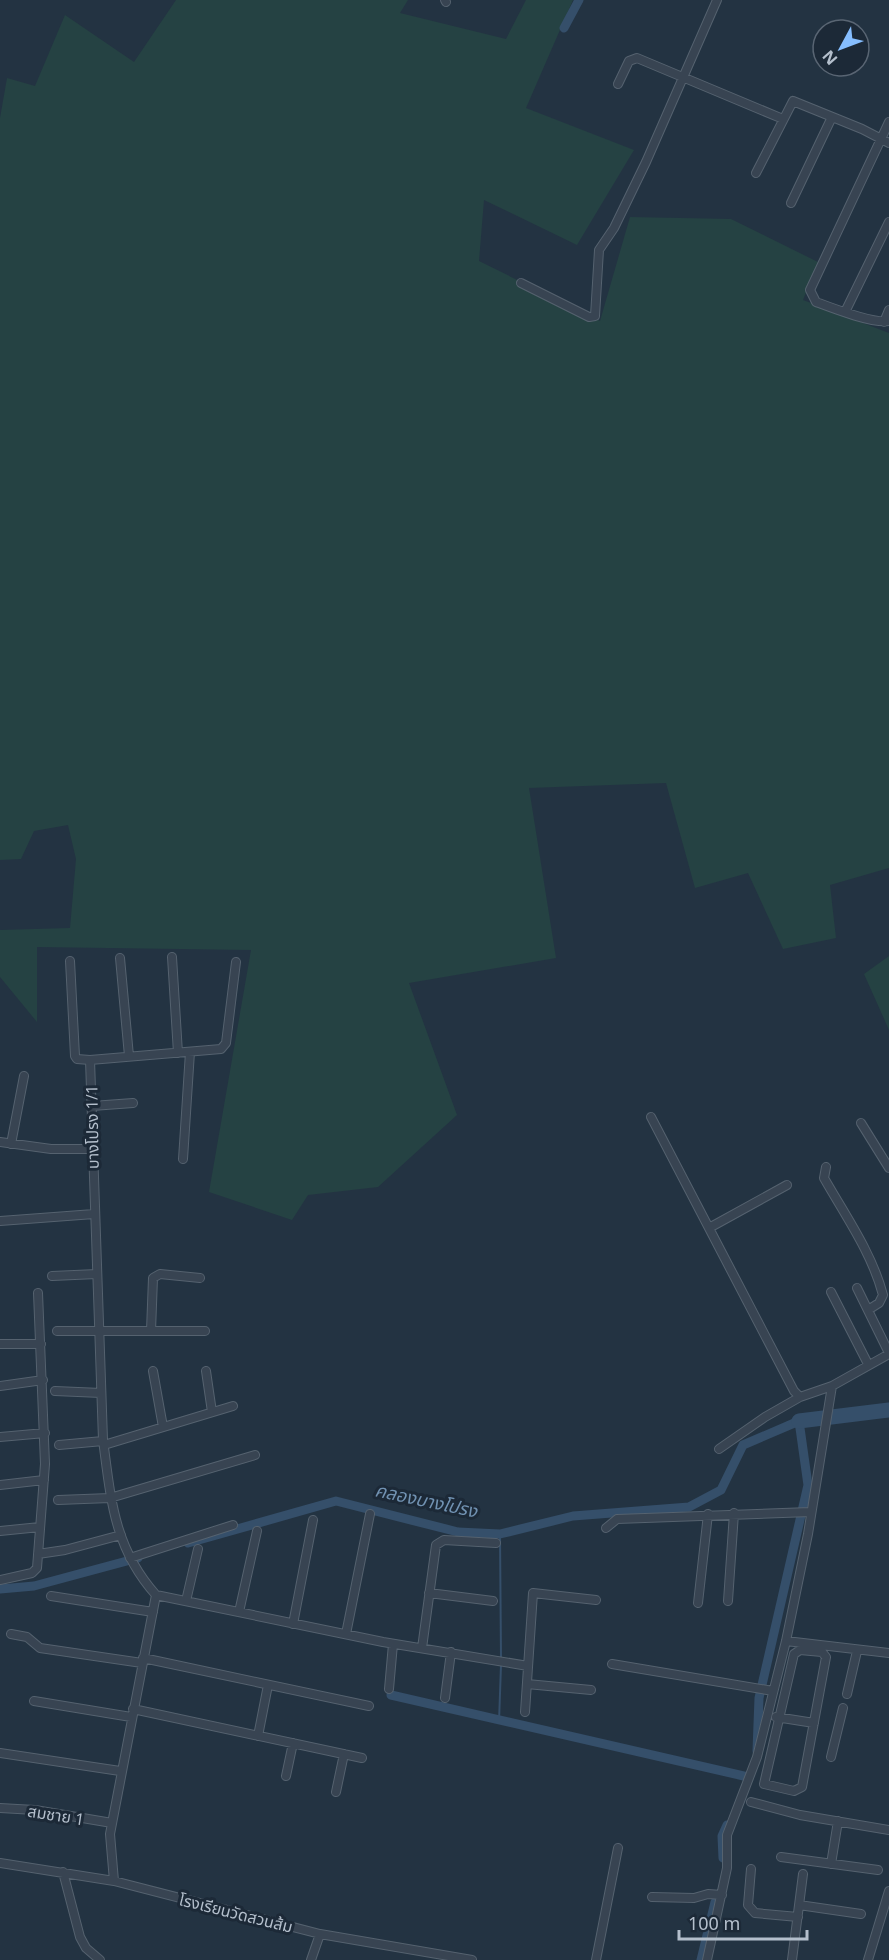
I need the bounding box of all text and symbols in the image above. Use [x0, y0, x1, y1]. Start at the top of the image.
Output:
north arrow [811, 18, 871, 78]
text: N [817, 46, 842, 70]
street label: บางโปรง 1/1 [80, 1085, 104, 1169]
water label: คลองบางโปรง [373, 1477, 481, 1523]
street label: สมชาย 1 [26, 1800, 86, 1830]
street label: โรงเรียนวัดสวนส้ม [177, 1888, 295, 1938]
scale bar [679, 1903, 806, 1941]
text: 100 m [688, 1911, 740, 1935]

